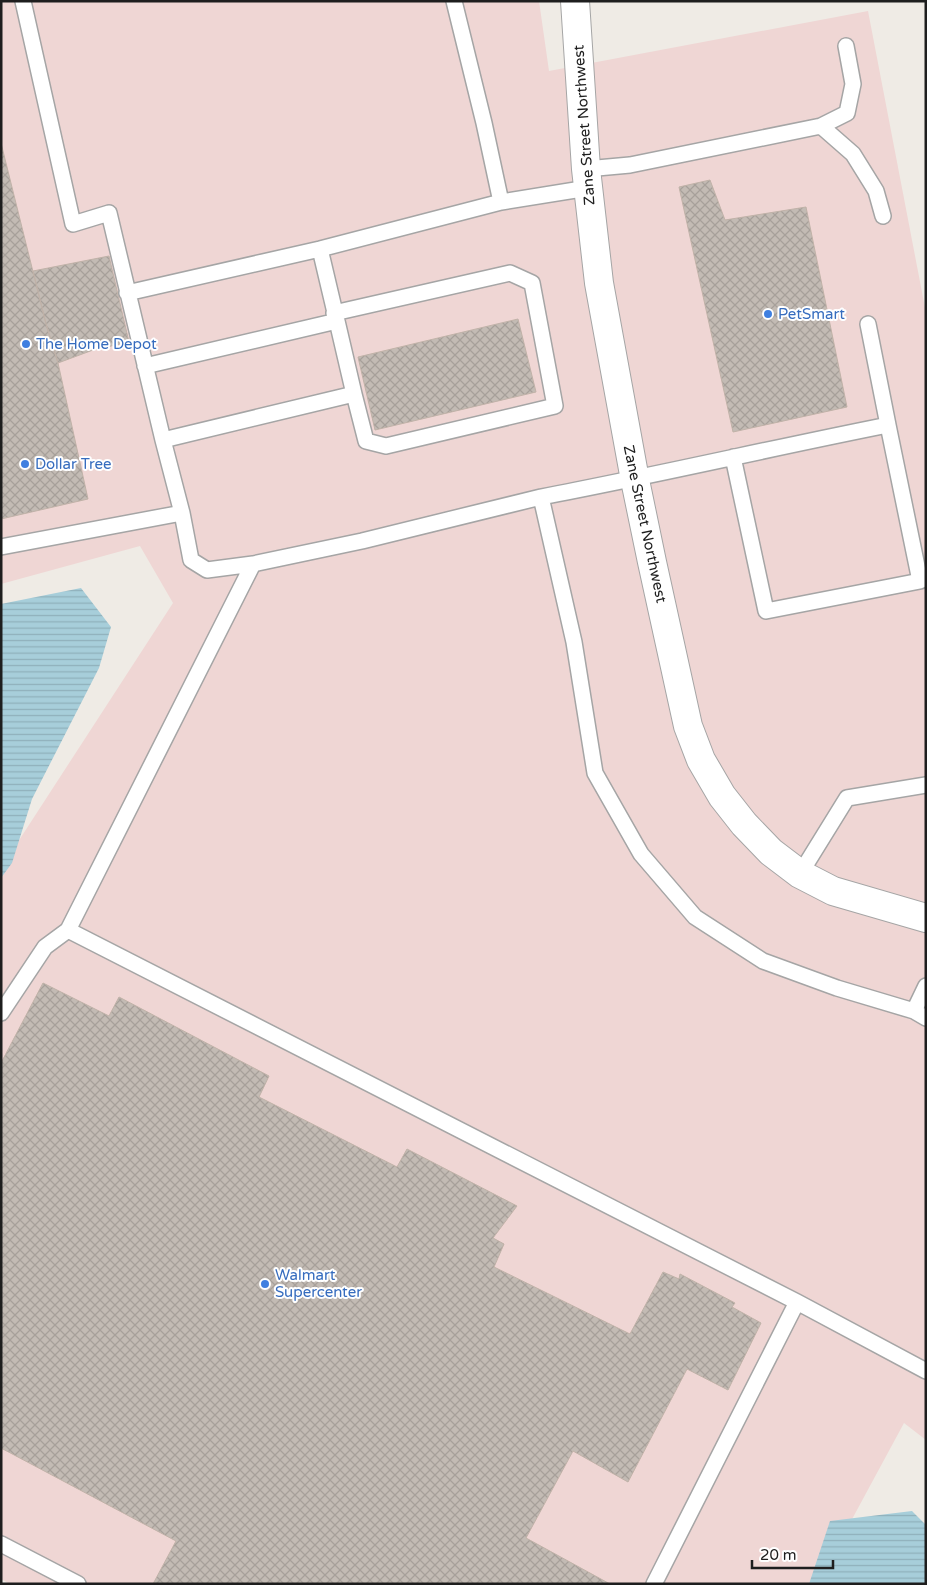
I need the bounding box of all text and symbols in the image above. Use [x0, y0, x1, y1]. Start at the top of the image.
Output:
street label: Zane Street Northwest [569, 44, 599, 206]
place label: PetSmart [778, 305, 845, 323]
marker: PetSmart [762, 308, 774, 320]
place label: The Home Depot [36, 335, 157, 353]
marker: The Home Depot [20, 338, 32, 350]
street label: Zane Street Northwest [619, 443, 671, 605]
place label: Dollar Tree [35, 455, 111, 473]
marker: Dollar Tree [19, 458, 31, 470]
place label: Walmart Supercenter [275, 1266, 362, 1301]
marker: Walmart Supercenter [259, 1278, 271, 1290]
scale bar [752, 1538, 833, 1570]
text: 20 m [760, 1546, 797, 1564]

